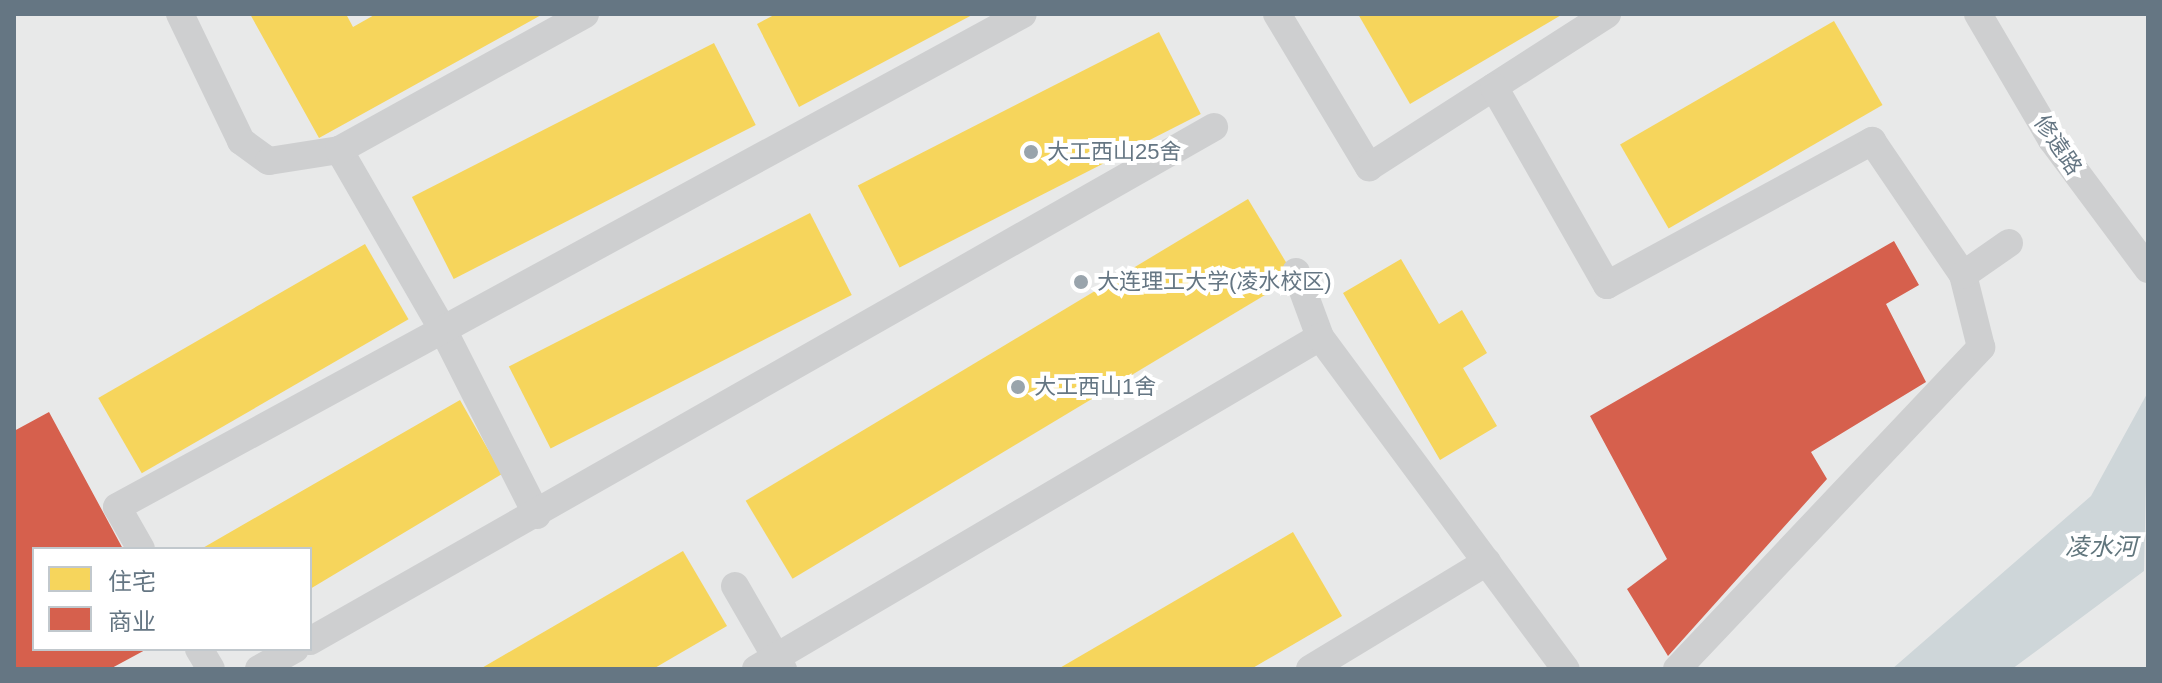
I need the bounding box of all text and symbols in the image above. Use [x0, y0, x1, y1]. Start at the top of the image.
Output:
street label: 修遠路 [2029, 110, 2087, 180]
place label: 大工西山25舍 [1047, 139, 1181, 165]
marker: 大工西山25舍 [1022, 143, 1040, 161]
place label: 大连理工大学(凌水校区) [1097, 269, 1332, 295]
marker: 大连理工大学(凌水校区) [1072, 273, 1090, 291]
place label: 大工西山1舍 [1034, 374, 1156, 400]
marker: 大工西山1舍 [1009, 378, 1027, 396]
water label: 凌水河 [2065, 533, 2137, 561]
legend [32, 547, 312, 651]
text: 住宅 [108, 568, 156, 595]
text: 商业 [108, 608, 156, 635]

